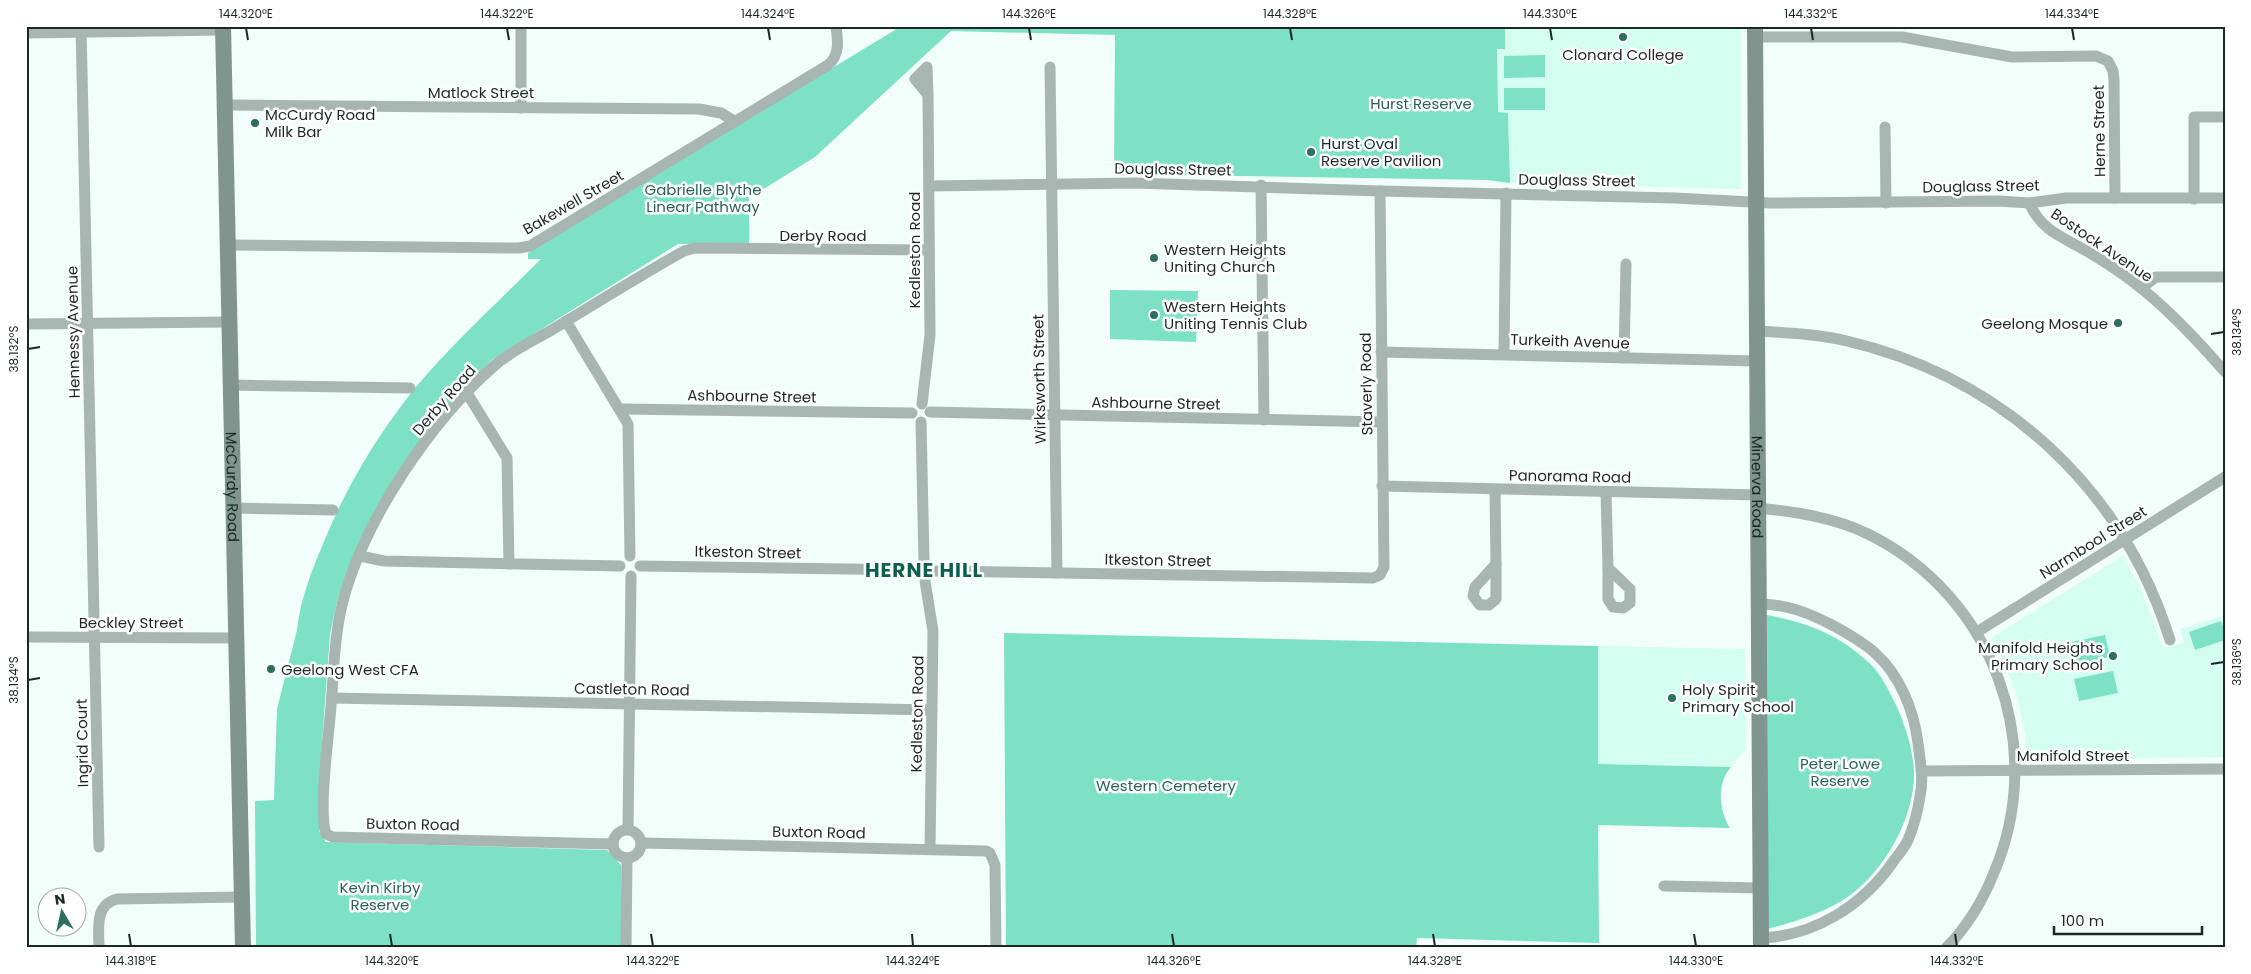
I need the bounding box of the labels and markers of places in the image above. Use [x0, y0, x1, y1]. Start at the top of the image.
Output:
marker: Clonard College [1617, 31, 1629, 43]
place label: Clonard College [1562, 44, 1684, 65]
place label: McCurdy Road Milk Bar [265, 104, 375, 142]
marker: McCurdy Road Milk Bar [249, 117, 261, 129]
place label: Hurst Oval Reserve Pavilion [1321, 133, 1441, 171]
marker: Hurst Oval Reserve Pavilion [1305, 146, 1317, 158]
place label: Western Heights Uniting Church [1164, 239, 1286, 277]
marker: Western Heights Uniting Church [1148, 252, 1160, 264]
place label: Western Heights Uniting Tennis Club [1164, 296, 1307, 334]
marker: Western Heights Uniting Tennis Club [1148, 309, 1160, 321]
place label: Geelong Mosque [1981, 313, 2108, 334]
marker: Geelong Mosque [2112, 317, 2124, 329]
place label: Manifold Heights Primary School [1978, 637, 2103, 675]
marker: Manifold Heights Primary School [2107, 650, 2119, 662]
place label: Geelong West CFA [281, 659, 419, 680]
marker: Geelong West CFA [265, 663, 277, 675]
place label: Holy Spirit Primary School [1682, 679, 1794, 717]
marker: Holy Spirit Primary School [1666, 692, 1678, 704]

